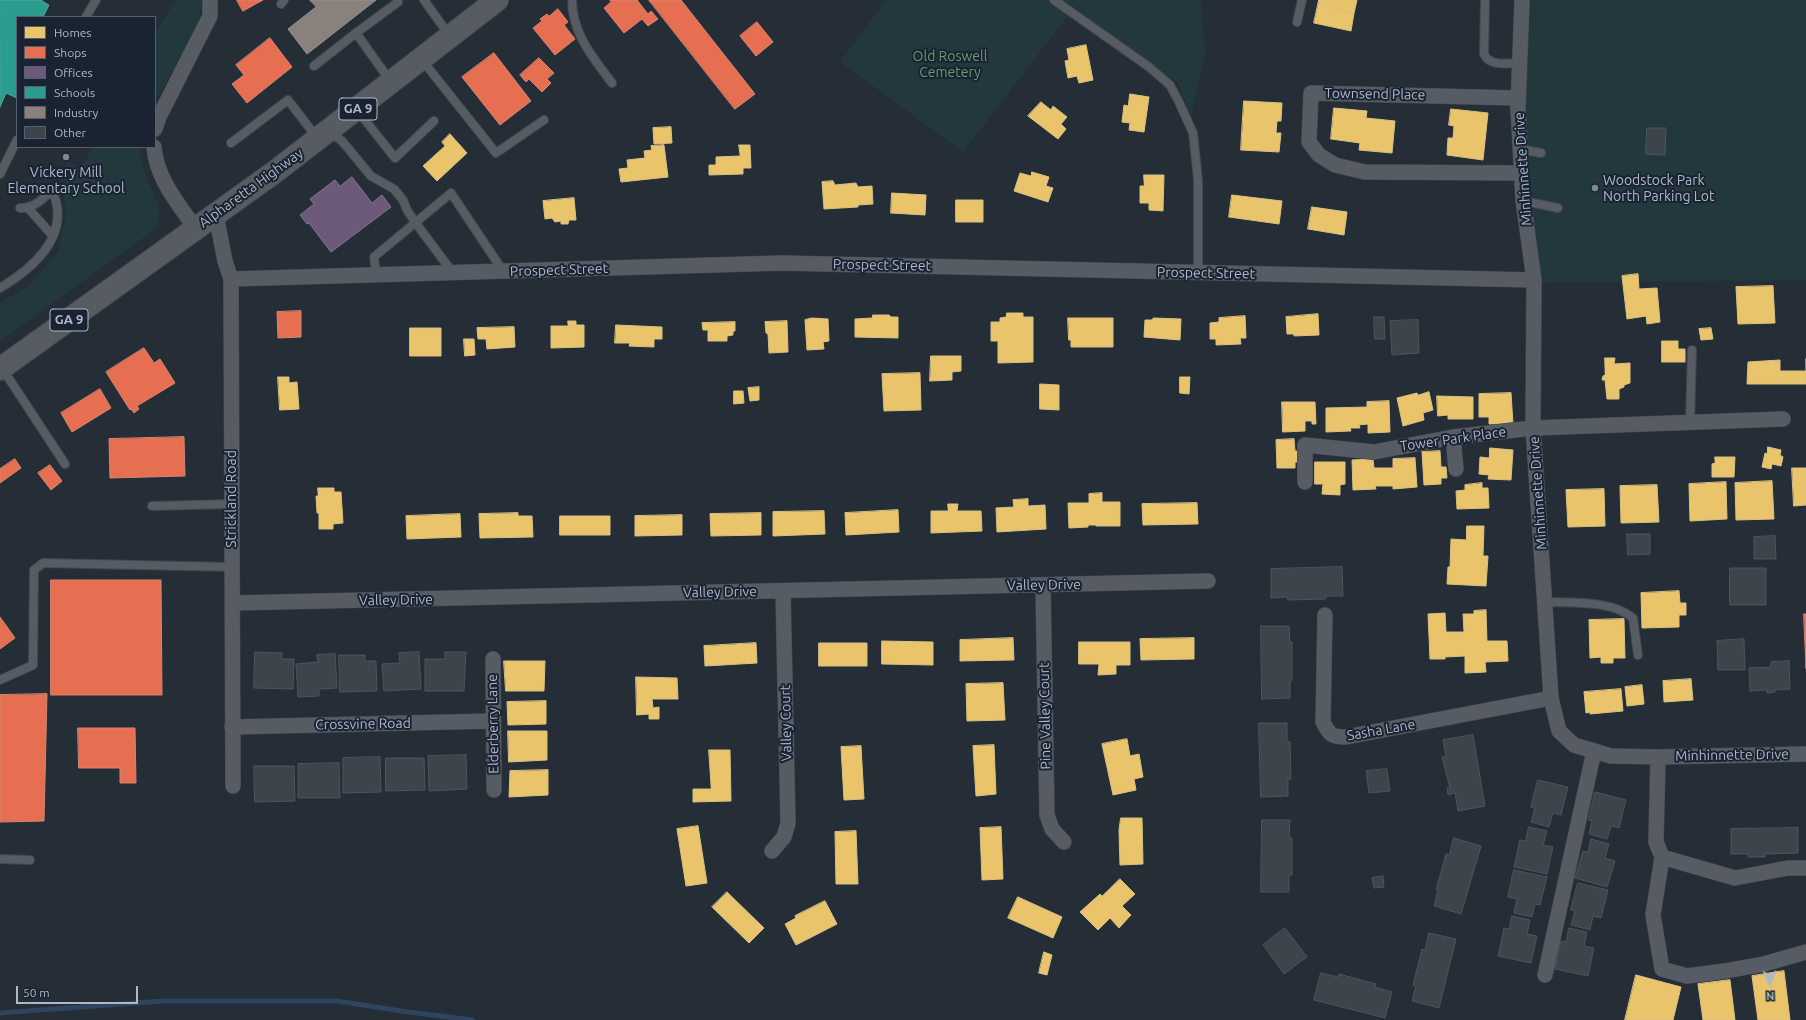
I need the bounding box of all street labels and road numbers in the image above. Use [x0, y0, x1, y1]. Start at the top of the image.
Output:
street label: Townsend Place [1324, 85, 1426, 103]
road number: GA 9 [339, 98, 377, 120]
street label: Minhinnette Drive [1511, 112, 1535, 226]
street label: Alpharetta Highway [196, 145, 306, 231]
street label: Prospect Street [833, 256, 931, 274]
street label: Prospect Street [510, 260, 608, 280]
street label: Prospect Street [1157, 264, 1255, 282]
road number: GA 9 [50, 309, 88, 331]
street label: Tower Park Place [1399, 423, 1507, 455]
street label: Minhinnette Drive [1526, 436, 1550, 550]
street label: Strickland Road [223, 450, 239, 548]
street label: Valley Drive [1007, 576, 1081, 594]
street label: Valley Drive [683, 583, 757, 601]
street label: Valley Drive [359, 591, 433, 609]
street label: Pine Valley Court [1036, 662, 1054, 770]
street label: Elderberry Lane [484, 674, 502, 774]
street label: Valley Court [777, 685, 795, 761]
street label: Crossvine Road [315, 715, 411, 733]
street label: Sasha Lane [1346, 716, 1416, 744]
street label: Minhinnette Drive [1675, 746, 1789, 764]

